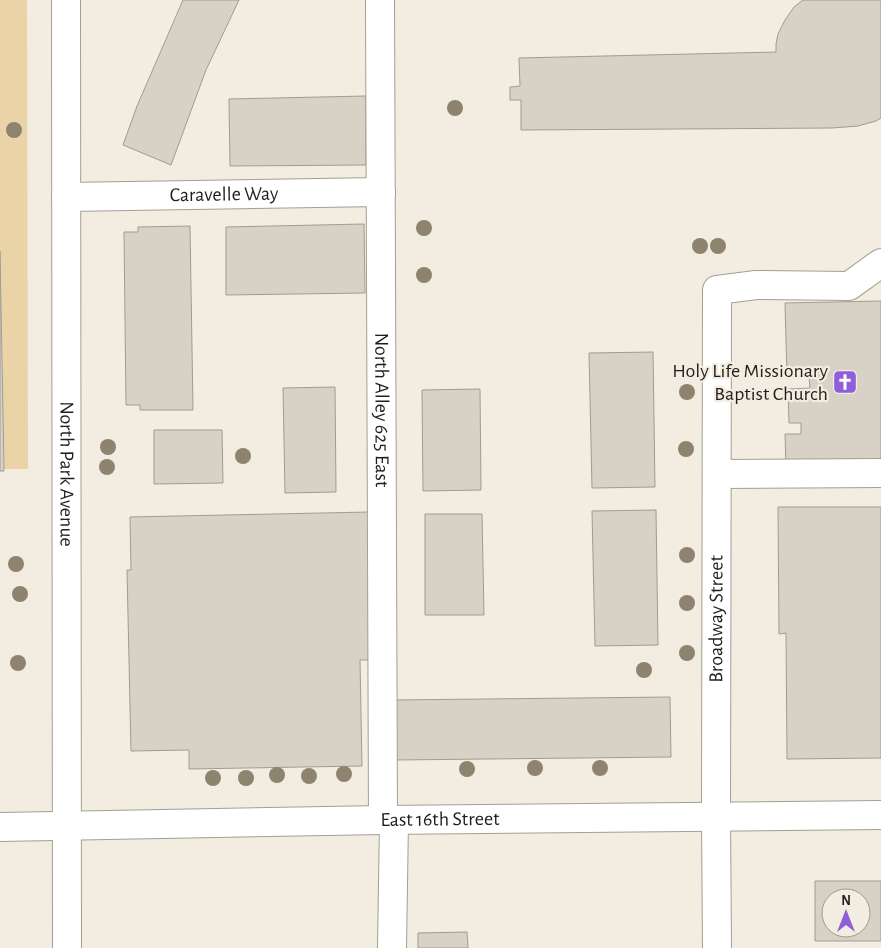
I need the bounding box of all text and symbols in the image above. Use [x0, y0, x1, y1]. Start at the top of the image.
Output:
street label: Caravelle Way [169, 184, 279, 205]
street label: North Alley 625 East [371, 333, 392, 488]
place label: Holy Life Missionary Baptist Church [672, 361, 828, 404]
church icon: Holy Life Missionary Baptist Church [832, 369, 858, 395]
street label: North Park Avenue [56, 401, 77, 547]
street label: Broadway Street [706, 555, 726, 683]
street label: East 16th Street [380, 809, 500, 830]
north arrow [821, 888, 871, 938]
text: N [841, 894, 851, 908]

